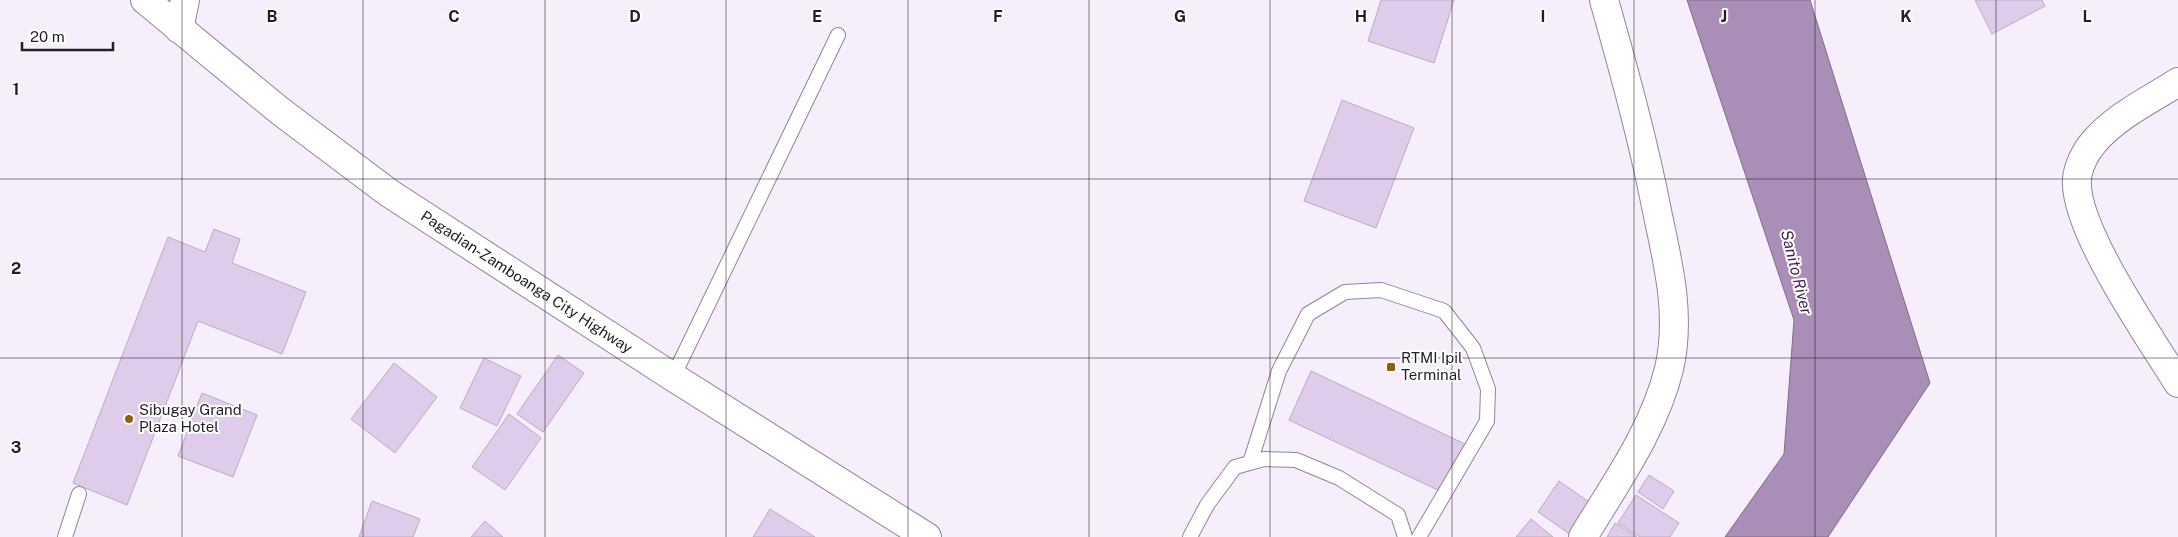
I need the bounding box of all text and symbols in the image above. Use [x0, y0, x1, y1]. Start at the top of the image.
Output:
text: B [267, 7, 278, 26]
text: C [448, 7, 460, 26]
text: D [629, 7, 641, 26]
text: E [812, 7, 822, 26]
text: F [993, 7, 1003, 26]
text: G [1174, 7, 1186, 26]
text: H [1355, 7, 1367, 26]
text: I [1541, 7, 1545, 26]
text: J [1721, 7, 1727, 26]
text: K [1900, 7, 1912, 26]
text: L [2082, 7, 2092, 26]
scale bar [22, 20, 114, 52]
text: 20 m [30, 28, 65, 45]
text: 1 [13, 80, 19, 99]
street label: Pagadian-Zamboanga City Highway [418, 207, 636, 356]
water label: Sanito River [1777, 228, 1816, 317]
text: 2 [11, 259, 21, 278]
place label: RTMI Ipil Terminal [1401, 349, 1463, 383]
marker: RTMI Ipil Terminal [1385, 361, 1397, 373]
place label: Sibugay Grand Plaza Hotel [139, 401, 242, 435]
marker: Sibugay Grand Plaza Hotel [123, 413, 135, 425]
text: 3 [11, 438, 21, 457]

